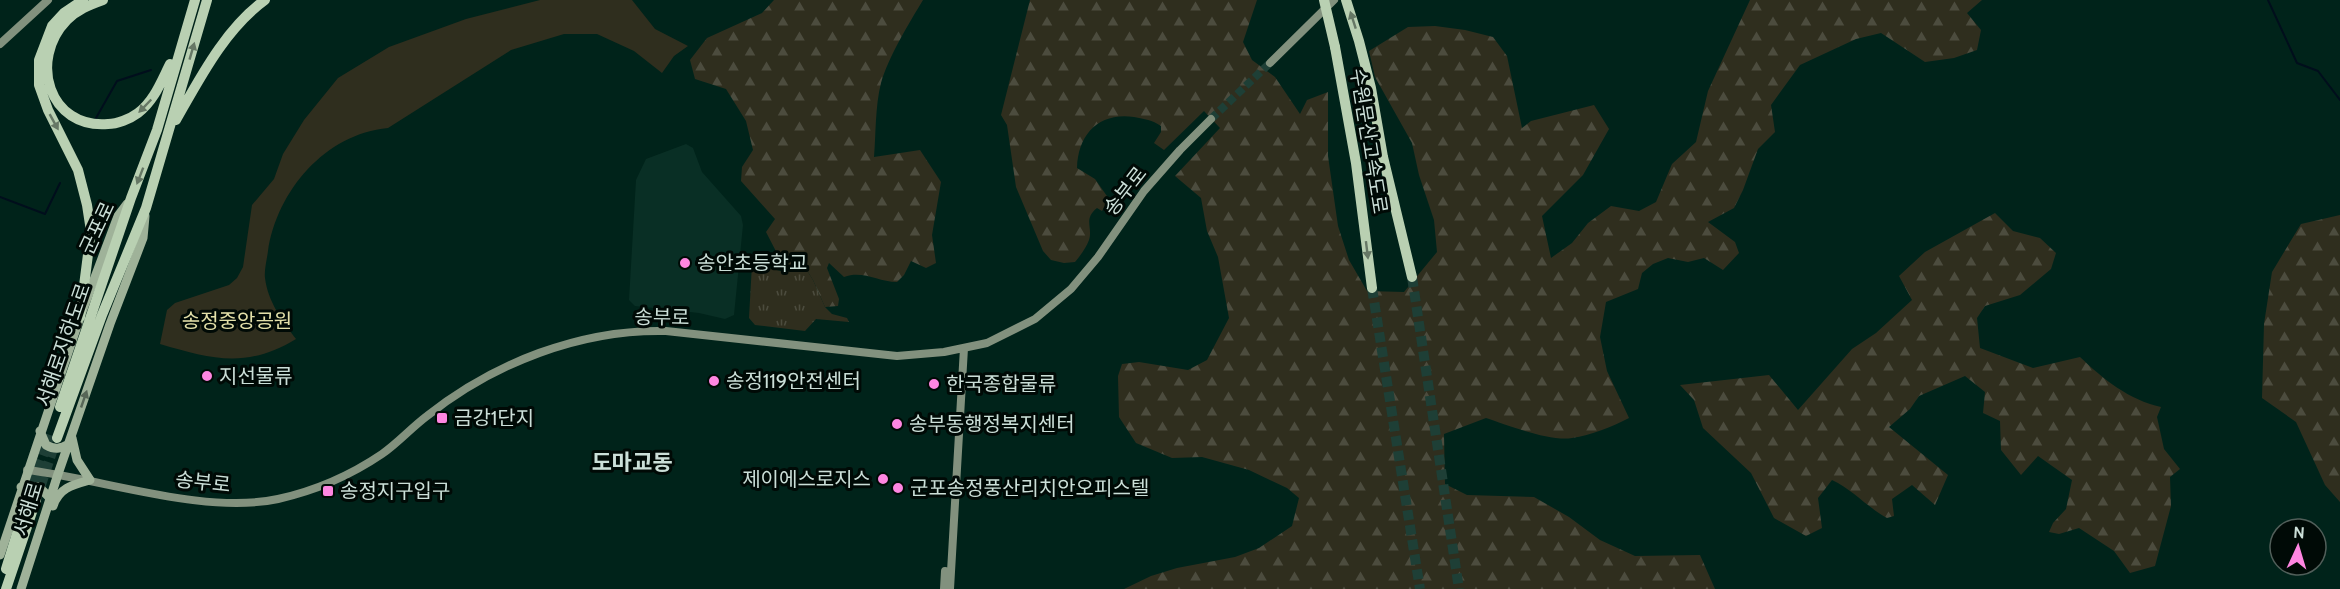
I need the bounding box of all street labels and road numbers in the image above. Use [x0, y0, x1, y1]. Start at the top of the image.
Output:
street label: 수원문산고속도로 [1346, 66, 1392, 216]
street label: 송부로 [1099, 162, 1151, 220]
street label: 군포로 [74, 198, 120, 258]
street label: 서해로지하도로 [31, 280, 95, 410]
street label: 송부로 [634, 305, 690, 329]
street label: 송부로 [174, 467, 232, 497]
street label: 서해로 [8, 479, 48, 539]

